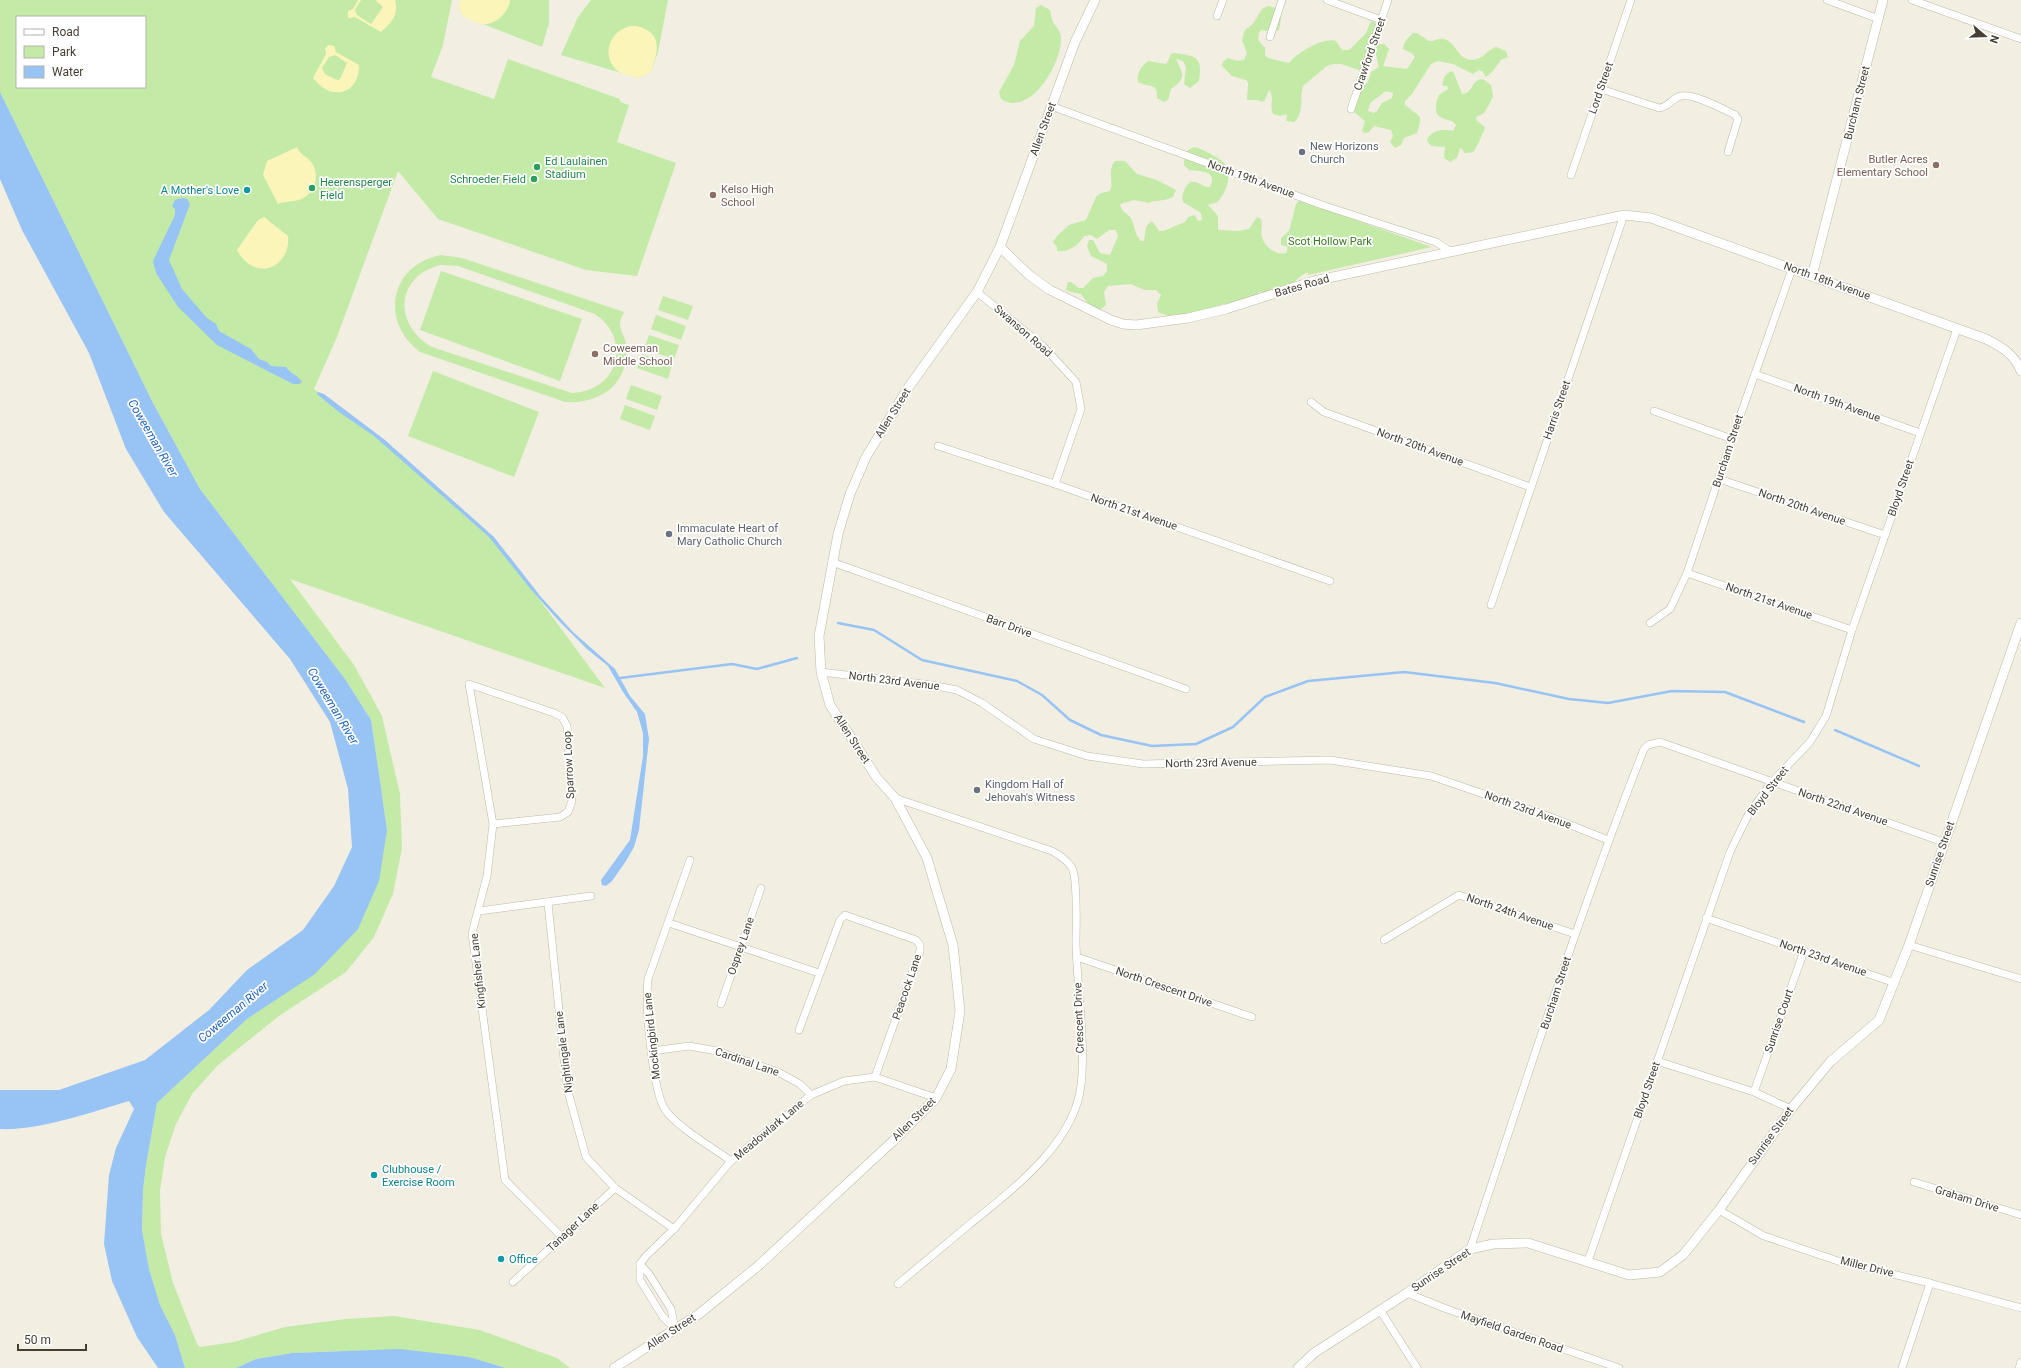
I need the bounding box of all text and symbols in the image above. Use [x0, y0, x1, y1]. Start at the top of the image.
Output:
street label: Crawford Street [1351, 15, 1389, 92]
legend [16, 16, 146, 88]
north arrow [1965, 16, 2005, 56]
text: Road [52, 25, 80, 39]
text: N [1986, 33, 2001, 45]
text: Park [52, 45, 77, 59]
street label: Lord Street [1586, 60, 1616, 116]
street label: Burcham Street [1842, 64, 1873, 141]
text: Water [52, 65, 83, 79]
street label: Allen Street [1027, 100, 1059, 158]
place label: New Horizons Church [1310, 140, 1379, 166]
marker: New Horizons Church [1297, 147, 1307, 157]
place label: Butler Acres Elementary School [1837, 153, 1928, 179]
place label: Ed Laulainen Stadium [545, 155, 607, 181]
street label: North 19th Avenue [1206, 157, 1296, 201]
marker: Butler Acres Elementary School [1931, 160, 1941, 170]
marker: Ed Laulainen Stadium [532, 162, 542, 172]
place label: Schroeder Field [450, 173, 526, 186]
marker: Schroeder Field [529, 174, 539, 184]
place label: Heerensperger Field [320, 176, 392, 202]
marker: Heerensperger Field [307, 183, 317, 193]
place label: Kelso High School [721, 183, 774, 209]
place label: A Mother's Love [161, 184, 239, 197]
marker: A Mother's Love [242, 185, 252, 195]
marker: Kelso High School [708, 190, 718, 200]
park label: Scot Hollow Park [1288, 235, 1372, 248]
street label: North 18th Avenue [1782, 259, 1872, 303]
street label: Bates Road [1273, 272, 1331, 300]
street label: Swanson Road [991, 302, 1055, 360]
place label: Coweeman Middle School [603, 342, 673, 368]
marker: Coweeman Middle School [590, 349, 600, 359]
street label: Harris Street [1541, 378, 1573, 441]
street label: North 19th Avenue [1792, 381, 1882, 425]
street label: Allen Street [873, 385, 914, 440]
water label: Coweeman River [125, 397, 181, 480]
street label: Burcham Street [1710, 413, 1746, 489]
street label: North 20th Avenue [1375, 425, 1465, 469]
street label: Bloyd Street [1885, 458, 1917, 518]
street label: North 20th Avenue [1757, 486, 1847, 528]
street label: North 21st Avenue [1089, 491, 1179, 533]
place label: Immaculate Heart of Mary Catholic Church [677, 522, 782, 548]
marker: Immaculate Heart of Mary Catholic Church [664, 529, 674, 539]
street label: North 21st Avenue [1724, 580, 1814, 622]
street label: Barr Drive [984, 612, 1034, 640]
water label: Coweeman River [305, 665, 362, 748]
street label: North 23rd Avenue [848, 669, 940, 693]
street label: Allen Street [831, 712, 873, 766]
street label: Sparrow Loop [561, 731, 577, 799]
street label: North 23rd Avenue [1165, 756, 1257, 770]
street label: Bloyd Street [1745, 764, 1791, 818]
place label: Kingdom Hall of Jehovah's Witness [985, 778, 1075, 804]
marker: Kingdom Hall of Jehovah's Witness [972, 785, 982, 795]
street label: North 22nd Avenue [1797, 786, 1890, 828]
street label: North 23rd Avenue [1483, 788, 1573, 832]
street label: Sunrise Street [1923, 819, 1957, 888]
street label: North 24th Avenue [1465, 891, 1555, 933]
street label: Osprey Lane [725, 915, 757, 977]
street label: Kingfisher Lane [468, 932, 488, 1009]
street label: North 23rd Avenue [1778, 937, 1868, 979]
street label: Peacock Lane [890, 952, 924, 1022]
street label: Burcham Street [1538, 955, 1574, 1031]
street label: North Crescent Drive [1114, 964, 1214, 1010]
water label: Coweeman River [195, 978, 272, 1045]
street label: Crescent Drive [1071, 982, 1087, 1054]
street label: Sunrise Court [1762, 987, 1796, 1055]
street label: Mockingbird Lane [641, 992, 663, 1080]
street label: Nightingale Lane [553, 1010, 575, 1094]
street label: Cardinal Lane [713, 1045, 781, 1079]
street label: Bloyd Street [1631, 1060, 1663, 1120]
street label: Allen Street [890, 1094, 939, 1143]
street label: Meadowlark Lane [732, 1097, 807, 1163]
street label: Sunrise Street [1746, 1104, 1797, 1167]
place label: Clubhouse / Exercise Room [382, 1163, 455, 1189]
marker: Clubhouse / Exercise Room [369, 1170, 379, 1180]
street label: Graham Drive [1933, 1183, 2001, 1215]
street label: Tanager Lane [544, 1200, 602, 1254]
street label: Sunrise Street [1409, 1245, 1473, 1294]
place label: Office [509, 1253, 538, 1266]
marker: Office [496, 1254, 506, 1264]
street label: Miller Drive [1839, 1254, 1895, 1280]
street label: Mayfield Garden Road [1459, 1308, 1565, 1356]
street label: Allen Street [644, 1311, 698, 1353]
scale bar [18, 1326, 86, 1352]
text: 50 m [24, 1333, 51, 1347]

